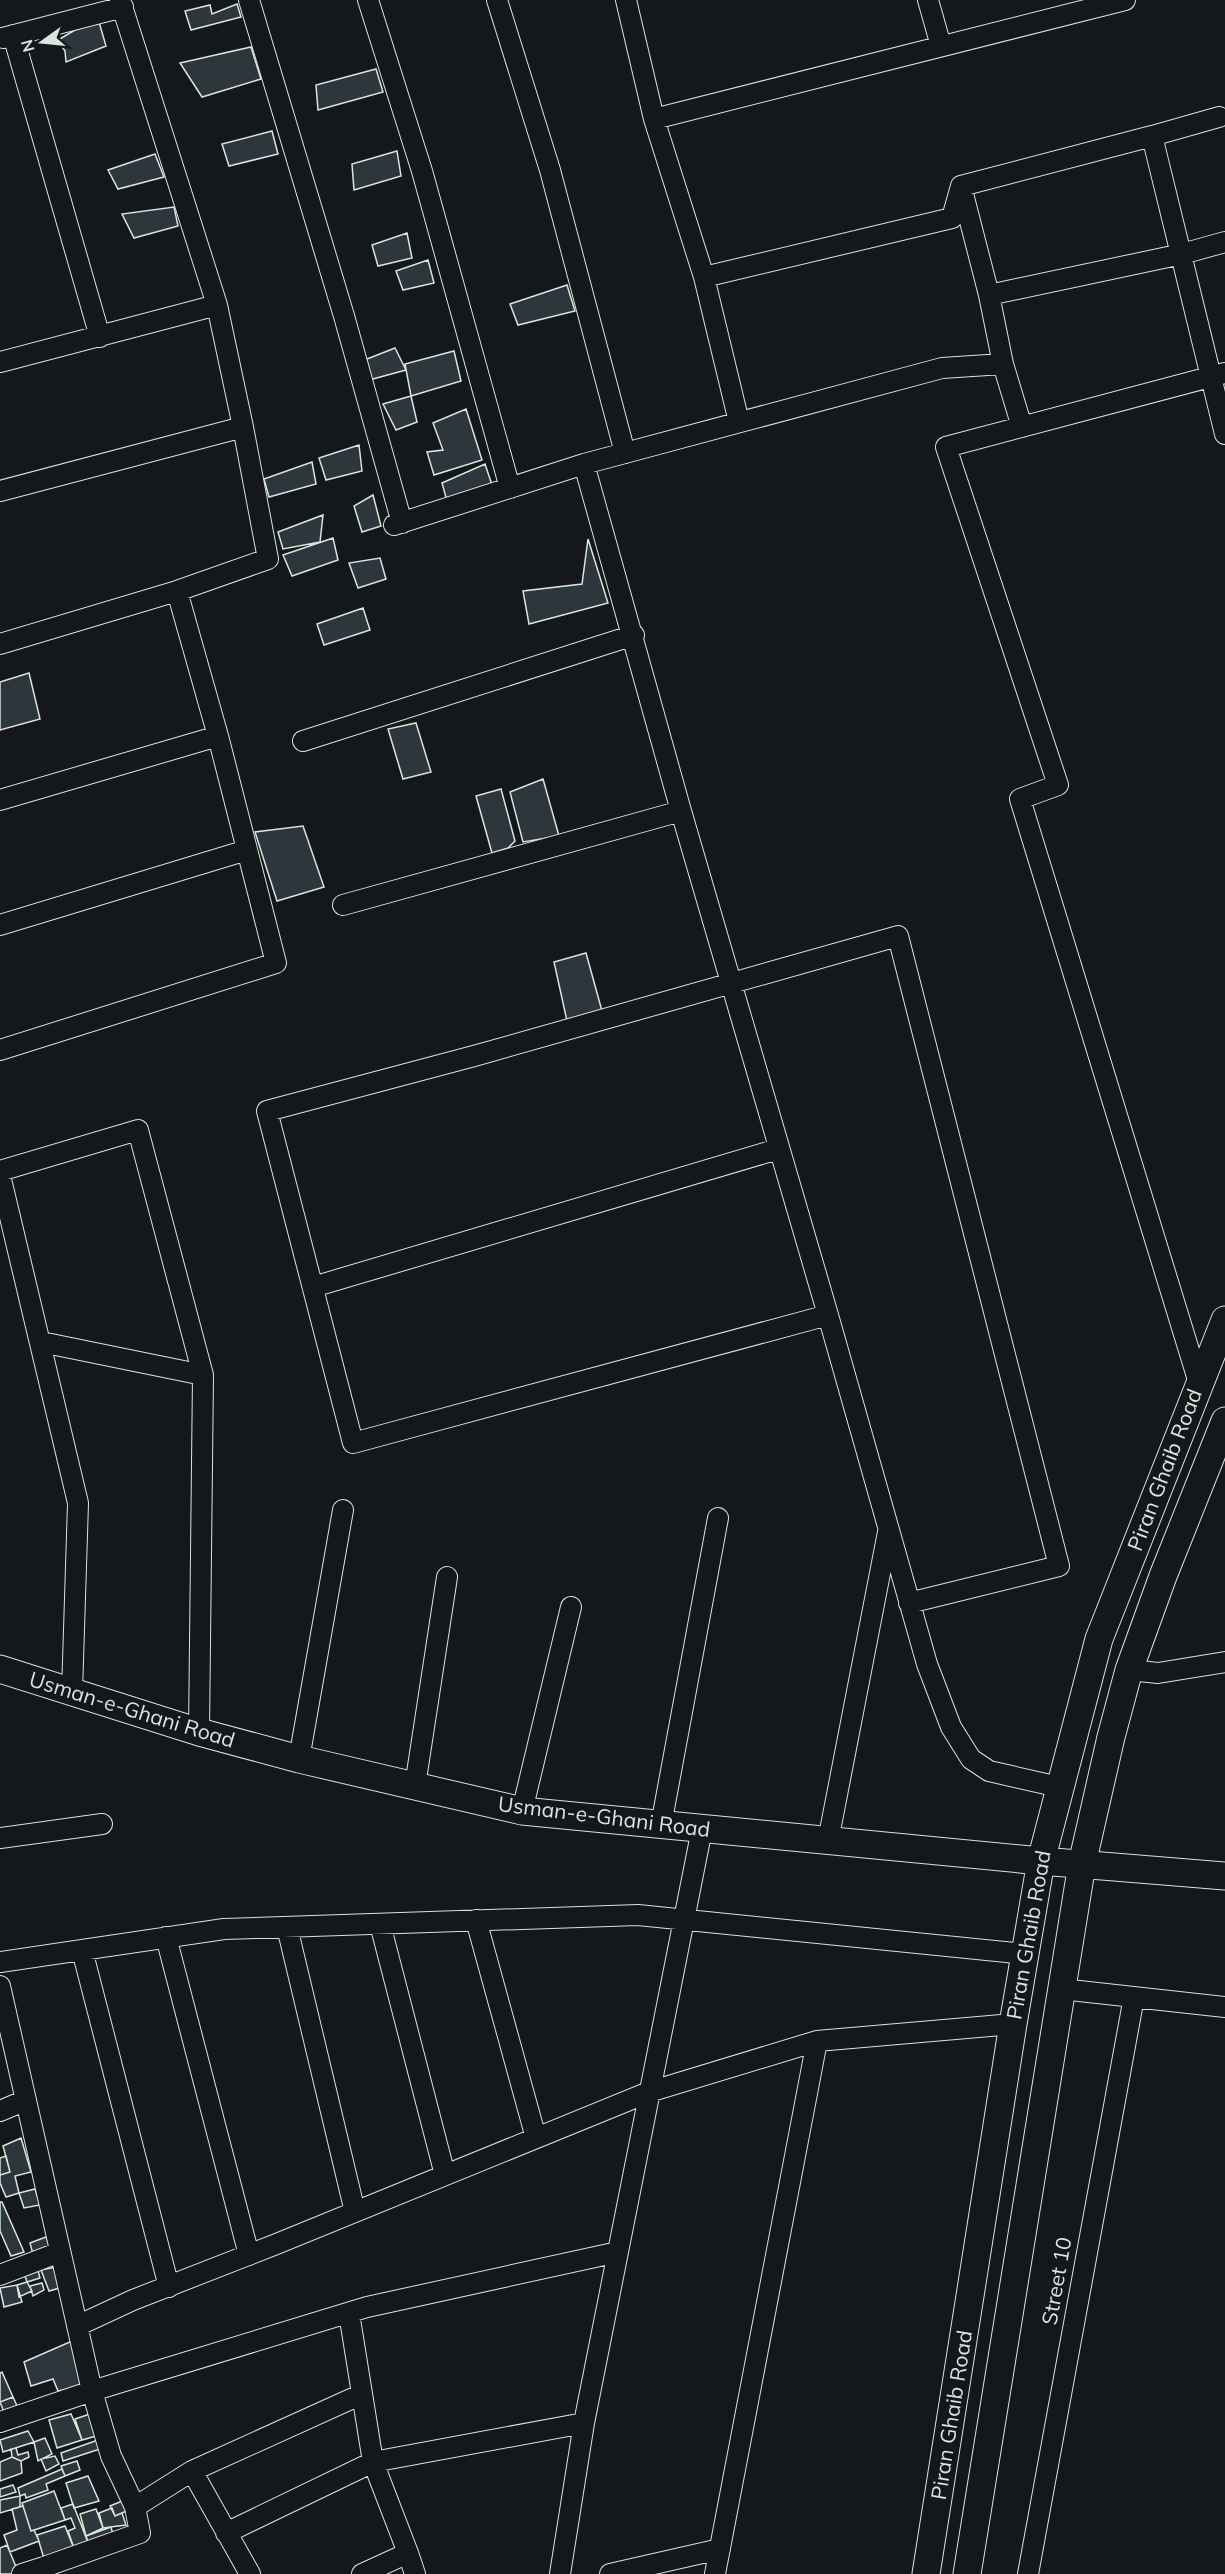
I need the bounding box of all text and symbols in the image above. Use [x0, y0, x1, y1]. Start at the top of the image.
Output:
north arrow [12, 12, 72, 72]
text: N [16, 37, 39, 54]
street label: Piran Ghaib Road [1121, 1385, 1207, 1554]
street label: Usman-e-Ghani Road [26, 1665, 238, 1753]
street label: Usman-e-Ghani Road [497, 1790, 712, 1842]
street label: Piran Ghaib Road [1000, 1848, 1056, 2021]
street label: Street 10 [1036, 2235, 1077, 2327]
street label: Piran Ghaib Road [925, 2328, 977, 2502]

